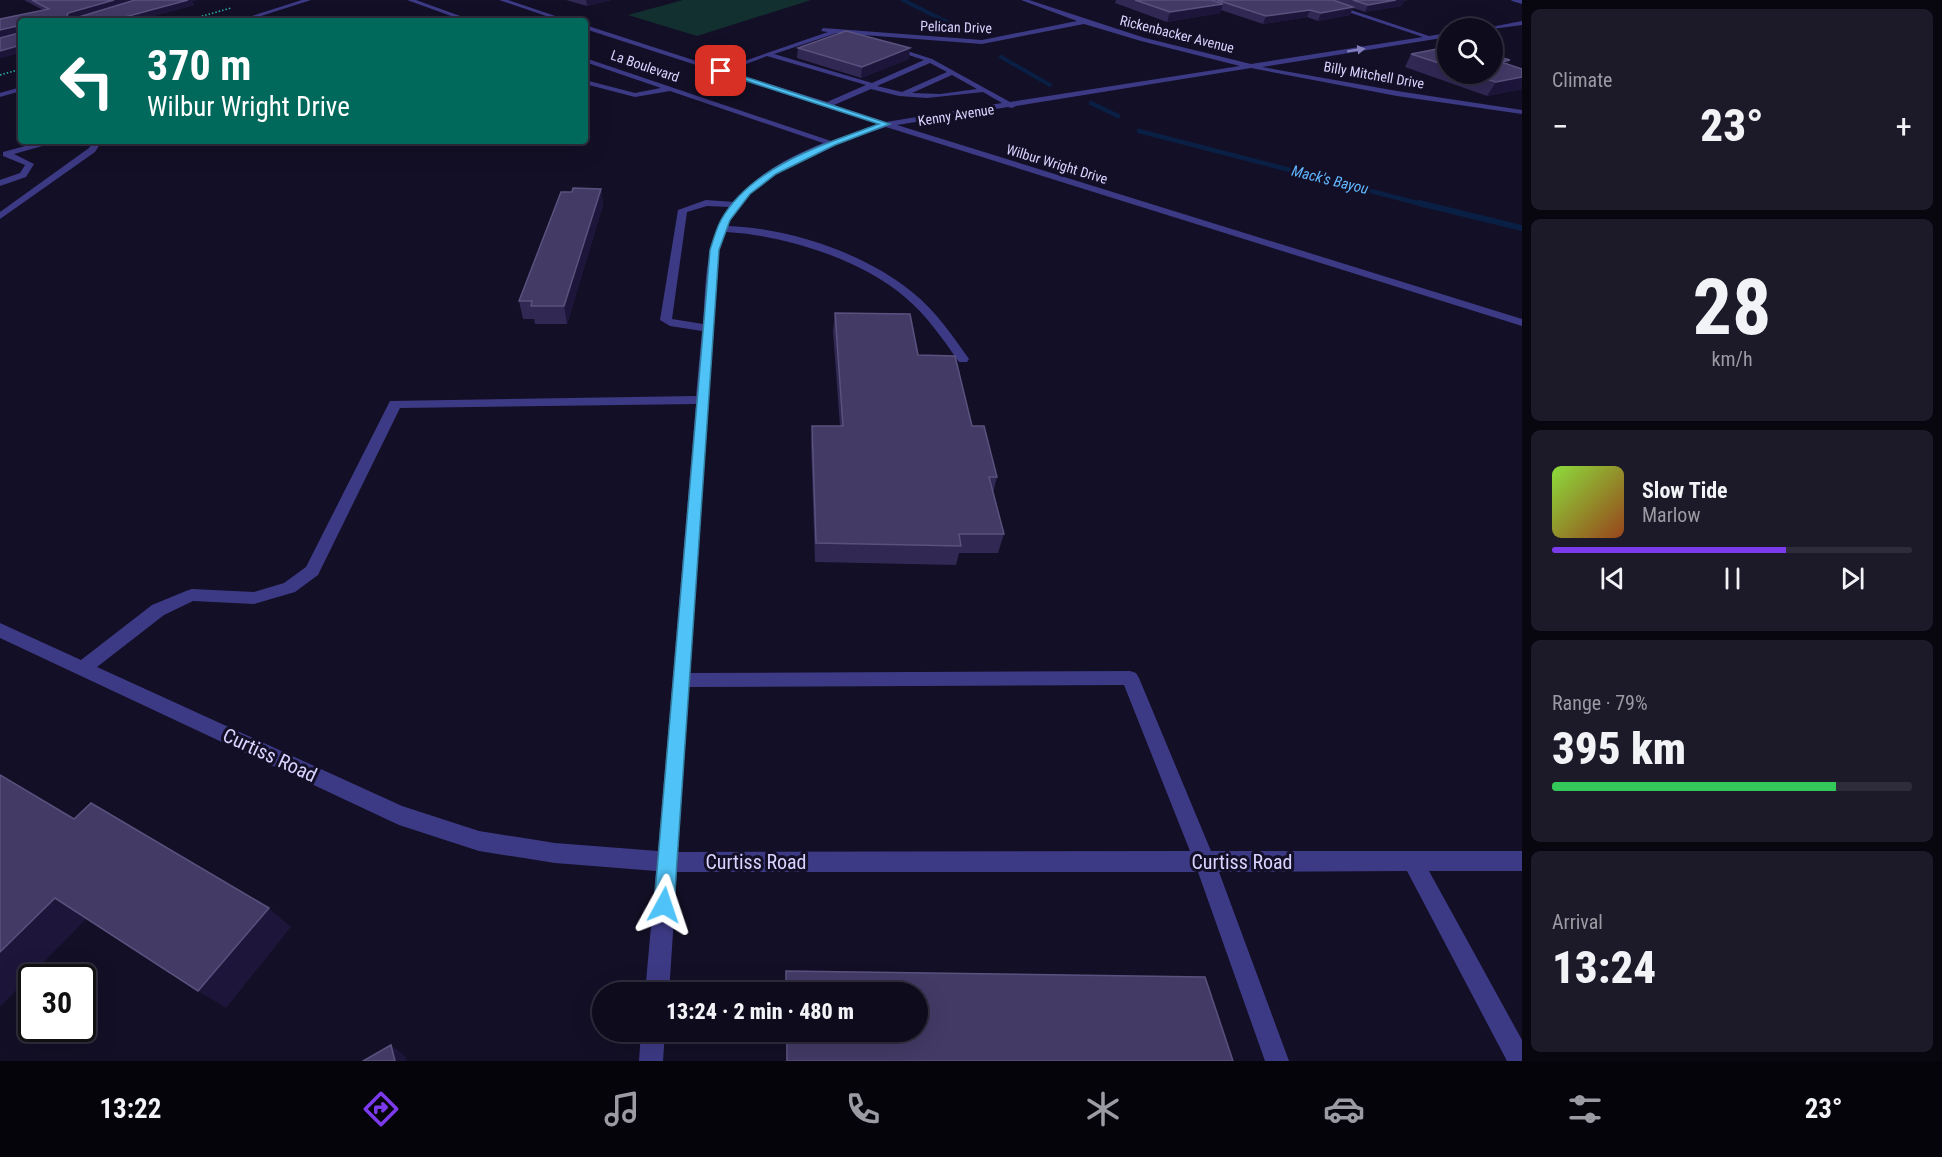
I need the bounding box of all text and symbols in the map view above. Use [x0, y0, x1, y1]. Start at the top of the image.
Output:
street label: Rickenbacker Avenue [1118, 12, 1236, 56]
street label: Pelican Drive [920, 18, 993, 36]
map controls [1437, 18, 1503, 84]
button: search [1437, 18, 1503, 84]
text: 370 m [147, 41, 252, 90]
icon: left [48, 42, 126, 120]
pin [695, 45, 746, 96]
one-way arrow [1347, 45, 1366, 54]
street label: La Boulevard [609, 47, 681, 85]
icon: arrive [704, 54, 737, 87]
street label: Billy Mitchell Drive [1323, 58, 1426, 92]
text: Climate [1552, 68, 1612, 92]
text: Wilbur Wright Drive [147, 91, 350, 123]
text: 23° [1700, 99, 1764, 152]
street label: Kenny Avenue [917, 101, 996, 129]
text: − [1552, 107, 1569, 146]
text: + [1896, 107, 1912, 146]
street label: Wilbur Wright Drive [1004, 141, 1110, 187]
water label: Mack's Bayou [1290, 162, 1370, 198]
text: 28 [1693, 262, 1771, 353]
text: km/h [1711, 347, 1753, 371]
text: Slow Tide [1642, 478, 1728, 503]
text: Marlow [1642, 503, 1700, 527]
icon: previous [1596, 562, 1629, 595]
icon: pause [1716, 562, 1749, 595]
icon: next [1836, 562, 1869, 595]
text: Range · 79% [1552, 691, 1648, 715]
text: 395 km [1552, 722, 1686, 775]
street label: Curtiss Road [219, 723, 321, 787]
street label: Curtiss Road [705, 850, 807, 874]
street label: Curtiss Road [1191, 850, 1293, 874]
position arrow [632, 873, 696, 937]
text: Arrival [1552, 910, 1603, 934]
text: 13:24 [1552, 941, 1656, 994]
speed limit sign: 30 [18, 964, 96, 1042]
text: 13:24 · 2 min · 480 m [666, 999, 854, 1024]
icon: directions [360, 1088, 402, 1130]
icon: music [601, 1088, 643, 1130]
icon: phone [842, 1088, 884, 1130]
icon: climate [1082, 1088, 1124, 1130]
icon: car [1323, 1088, 1365, 1130]
icon: filters [1564, 1088, 1606, 1130]
text: 13:22 [99, 1093, 161, 1125]
text: 23° [1805, 1093, 1843, 1125]

